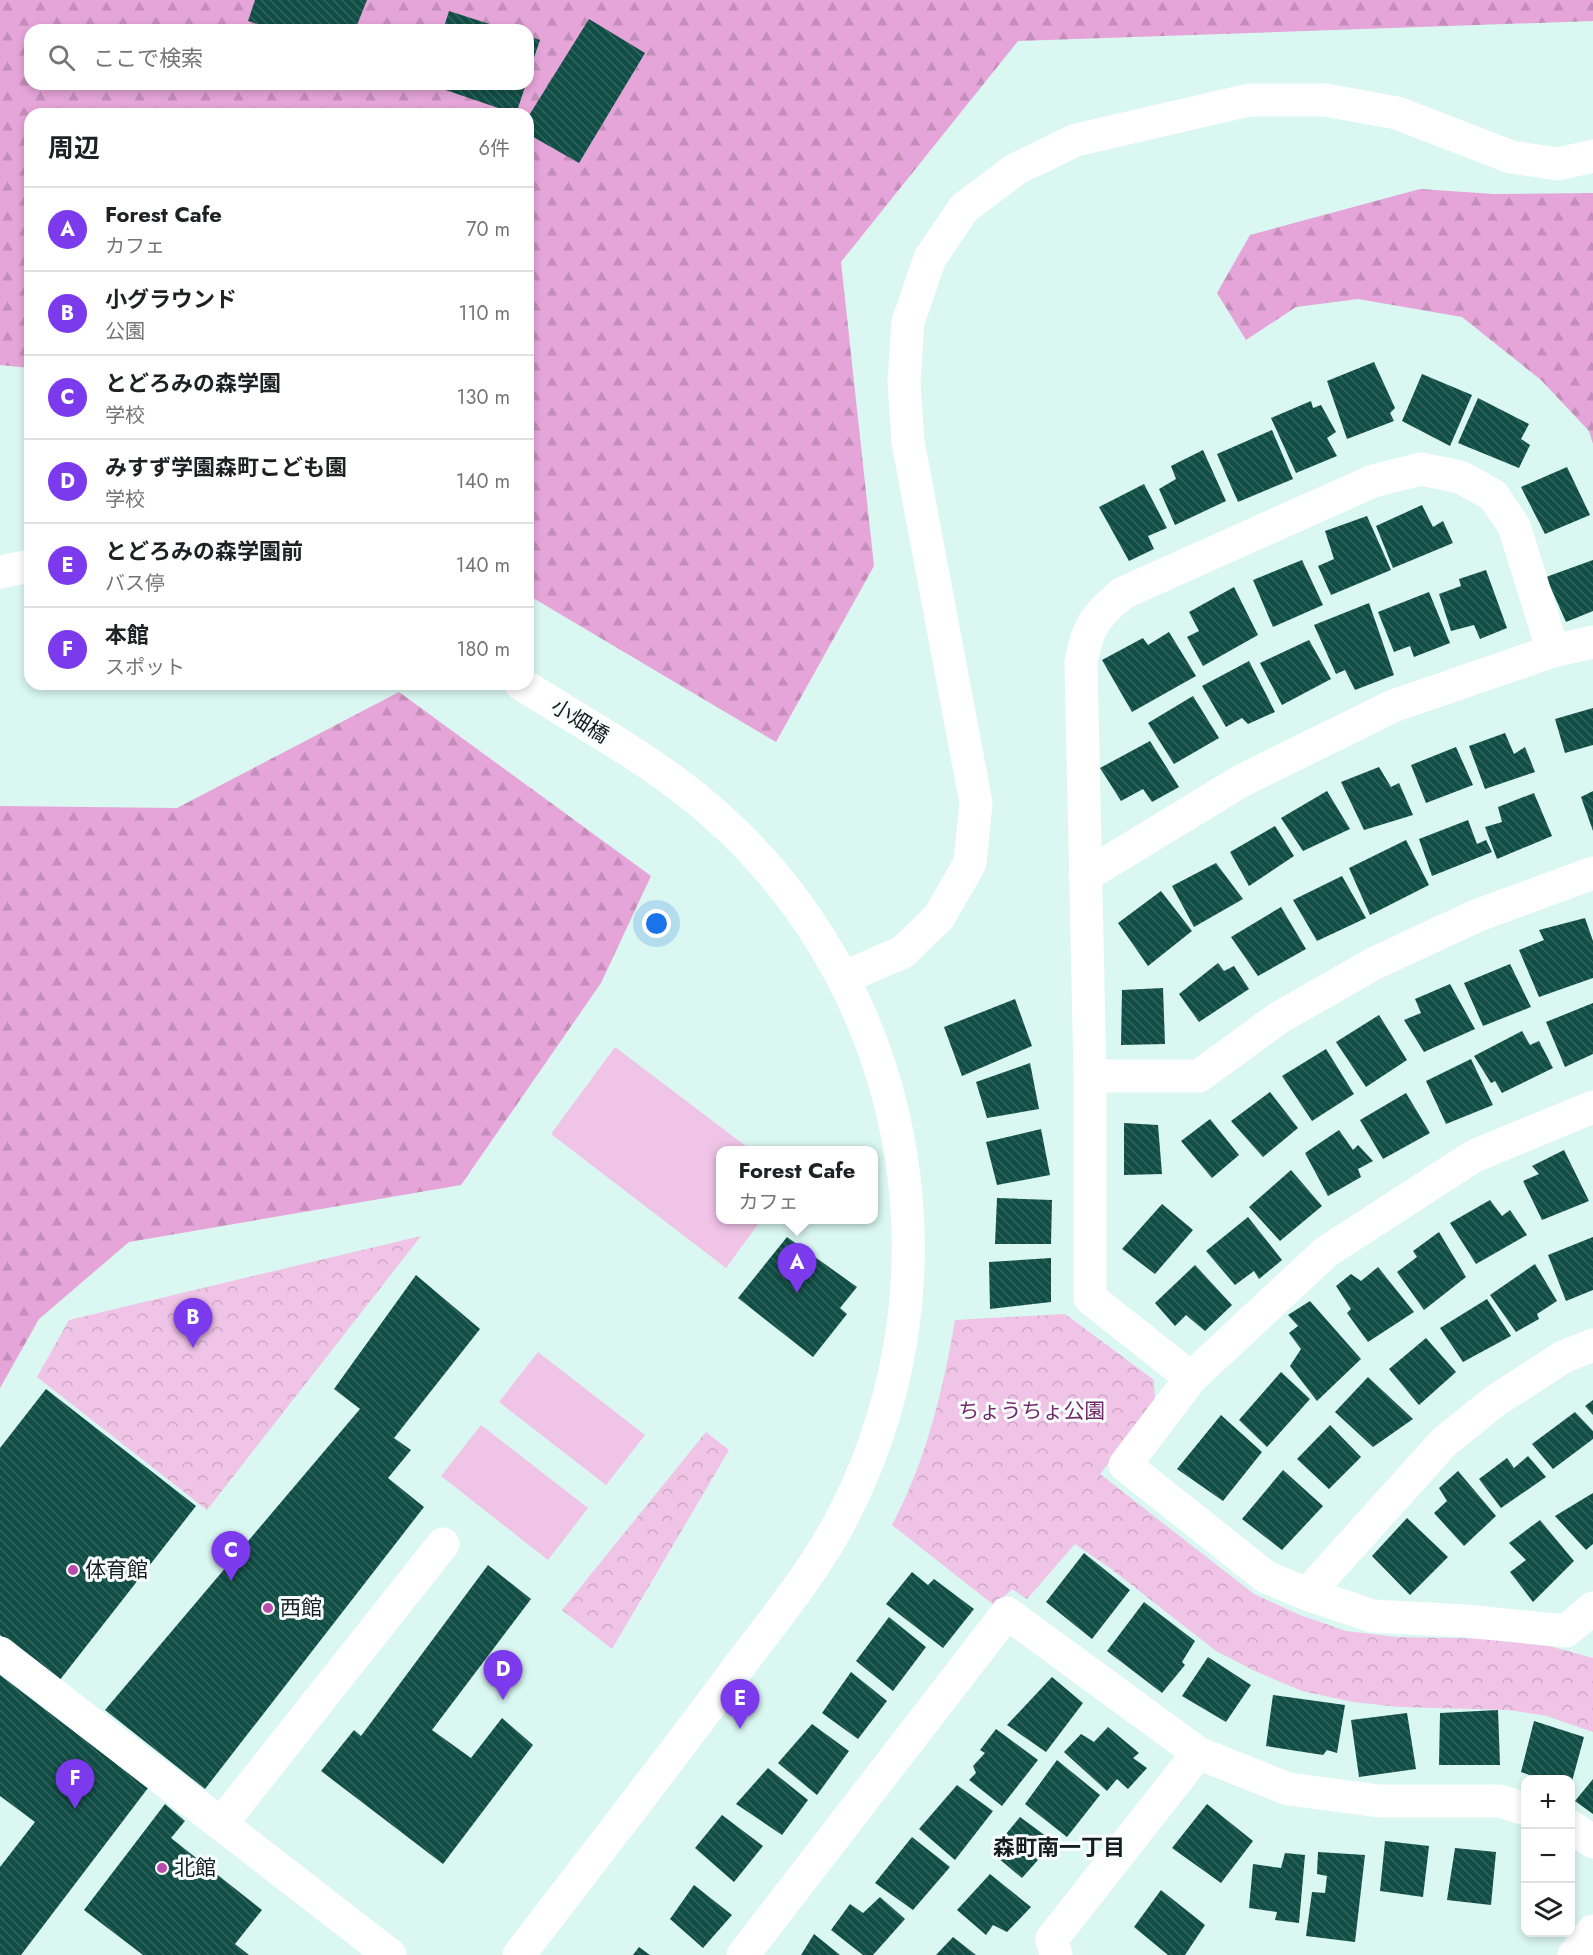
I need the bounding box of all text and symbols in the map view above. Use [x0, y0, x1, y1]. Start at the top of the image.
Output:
search box [24, 24, 534, 90]
icon: search [45, 41, 78, 74]
text: ここで検索 [93, 42, 203, 74]
text: 周辺 [48, 129, 100, 167]
text: 6件 [478, 134, 510, 163]
text: Forest Cafe [105, 198, 222, 230]
text: A [60, 215, 75, 244]
text: 70 m [466, 215, 510, 244]
text: カフェ [105, 232, 165, 261]
text: 小グラウンド [105, 283, 237, 315]
text: B [61, 299, 74, 328]
text: 110 m [458, 299, 510, 328]
text: 公園 [105, 317, 145, 346]
text: とどろみの森学園 [105, 367, 281, 399]
text: C [60, 383, 75, 412]
text: 130 m [456, 383, 510, 412]
text: 学校 [105, 401, 145, 430]
text: みすず学園森町こども園 [105, 451, 347, 483]
text: D [60, 467, 75, 496]
text: 140 m [456, 467, 510, 496]
text: 学校 [105, 485, 145, 514]
text: とどろみの森学園前 [105, 535, 303, 567]
text: E [61, 551, 74, 580]
text: 140 m [456, 551, 510, 580]
text: バス停 [105, 569, 165, 598]
text: 本館 [105, 619, 149, 651]
text: F [62, 635, 73, 664]
text: 180 m [456, 635, 510, 664]
text: スポット [105, 653, 185, 682]
street label: 小畑橋 [545, 692, 615, 750]
your location [642, 909, 671, 938]
popup [716, 1146, 878, 1224]
text: Forest Cafe [739, 1154, 855, 1186]
text: カフェ [739, 1188, 799, 1217]
pin: A [778, 1244, 816, 1293]
pin: B [174, 1298, 212, 1348]
park label: ちょうちょ公園 [959, 1396, 1106, 1426]
pin: C [212, 1532, 250, 1581]
place label: 体育館 [85, 1555, 148, 1585]
marker: 体育館 [66, 1563, 80, 1577]
place label: 西館 [280, 1593, 322, 1623]
marker: 西館 [261, 1601, 275, 1615]
pin: D [484, 1650, 522, 1700]
pin: E [720, 1680, 760, 1729]
pin: F [56, 1760, 94, 1809]
map controls [1521, 1775, 1575, 1937]
button: + [1521, 1775, 1575, 1829]
button: − [1521, 1829, 1575, 1883]
district label: 森町南一丁目 [993, 1831, 1125, 1863]
place label: 北館 [174, 1853, 216, 1883]
marker: 北館 [155, 1861, 169, 1875]
button: layers [1521, 1883, 1575, 1937]

